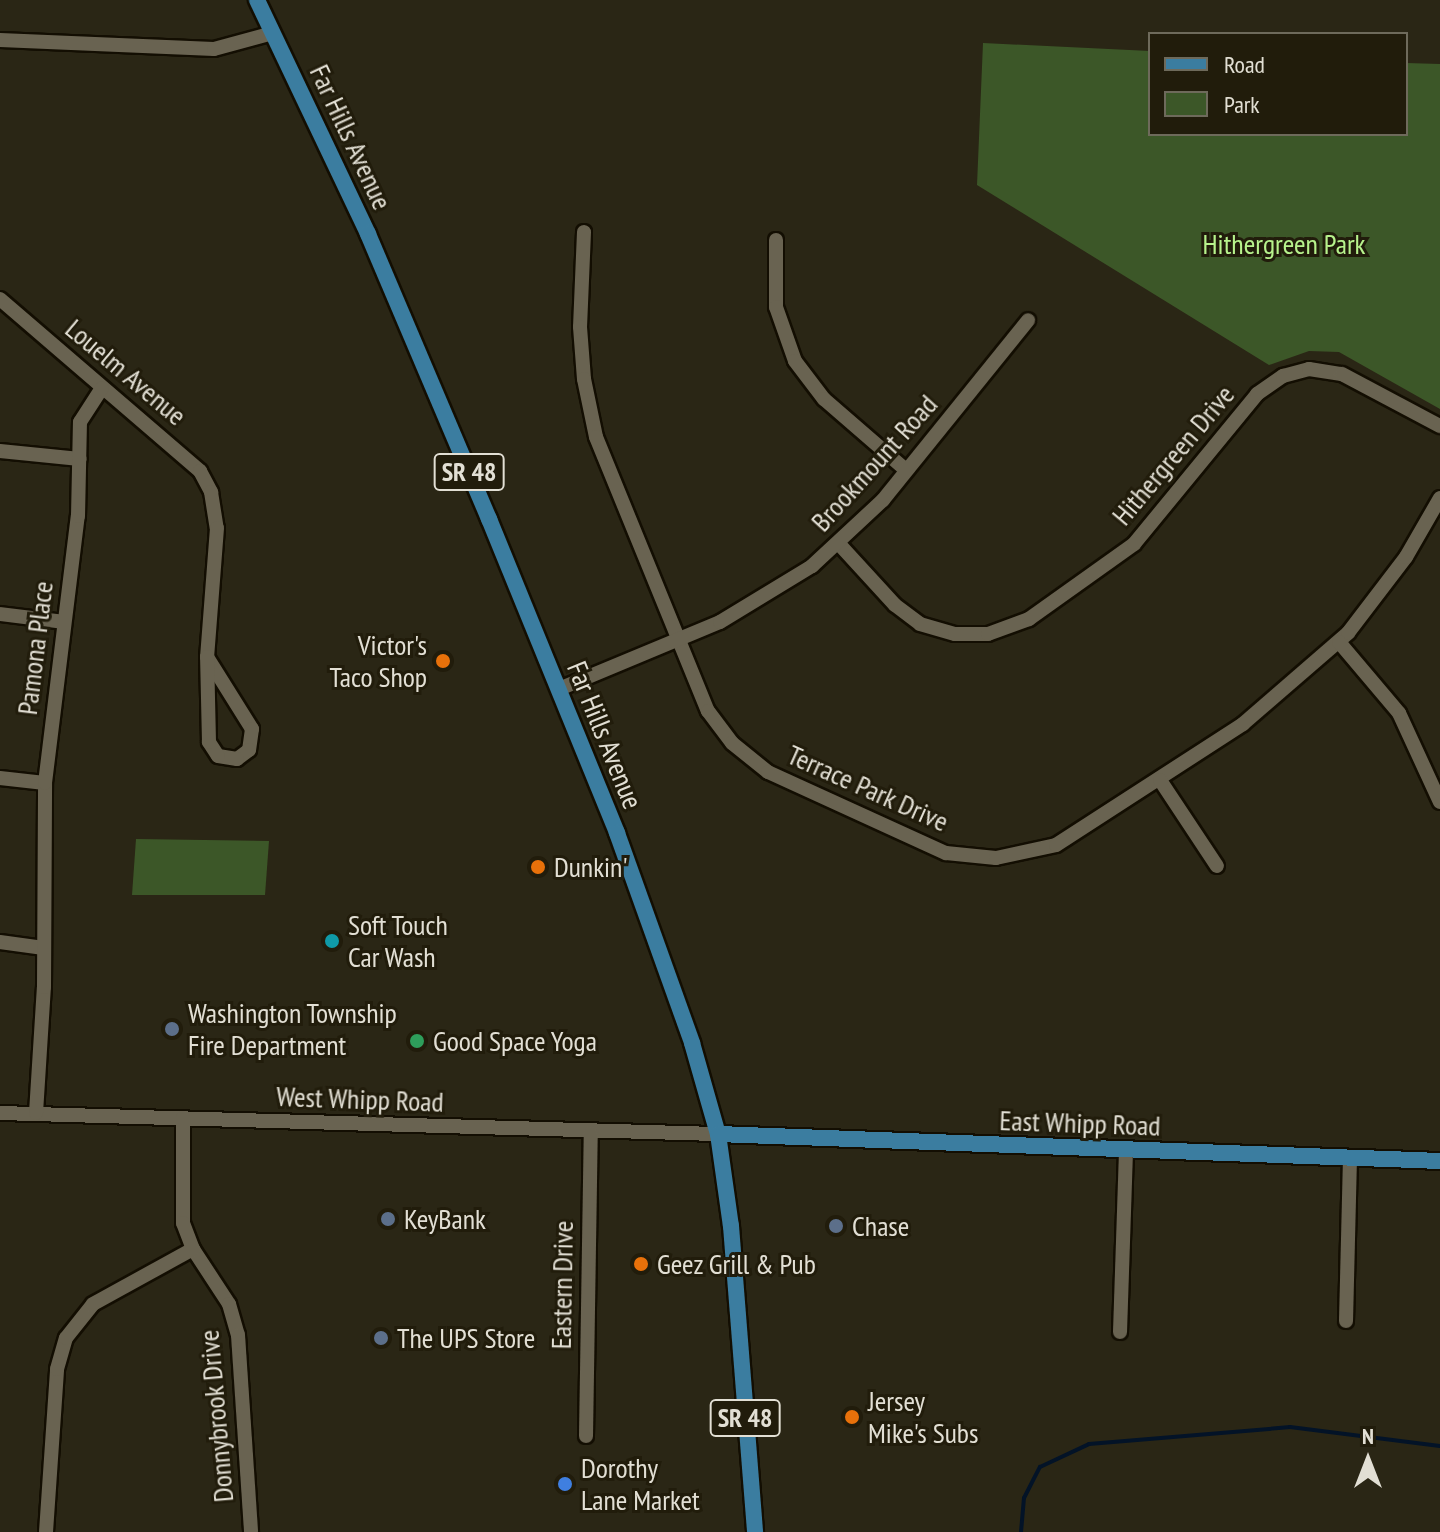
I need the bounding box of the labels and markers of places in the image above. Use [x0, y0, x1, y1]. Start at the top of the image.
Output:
place label: Victor's Taco Shop [330, 628, 427, 694]
marker: Victor's Taco Shop [434, 652, 452, 670]
place label: Dunkin' [554, 850, 627, 884]
marker: Dunkin' [529, 858, 547, 876]
place label: Soft Touch Car Wash [348, 908, 448, 974]
marker: Soft Touch Car Wash [323, 932, 341, 950]
place label: Washington Township Fire Department [188, 996, 397, 1062]
marker: Washington Township Fire Department [163, 1020, 181, 1038]
place label: Good Space Yoga [433, 1024, 597, 1058]
marker: Good Space Yoga [408, 1032, 426, 1050]
place label: KeyBank [404, 1202, 486, 1236]
place label: Chase [852, 1209, 909, 1243]
marker: KeyBank [379, 1210, 397, 1228]
marker: Chase [827, 1217, 845, 1235]
place label: Geez Grill & Pub [657, 1247, 816, 1281]
marker: Geez Grill & Pub [632, 1255, 650, 1273]
place label: The UPS Store [397, 1321, 535, 1355]
marker: The UPS Store [372, 1329, 390, 1347]
place label: Jersey Mike's Subs [868, 1384, 978, 1450]
marker: Jersey Mike's Subs [843, 1408, 861, 1426]
place label: Dorothy Lane Market [581, 1451, 700, 1517]
marker: Dorothy Lane Market [556, 1475, 574, 1493]

